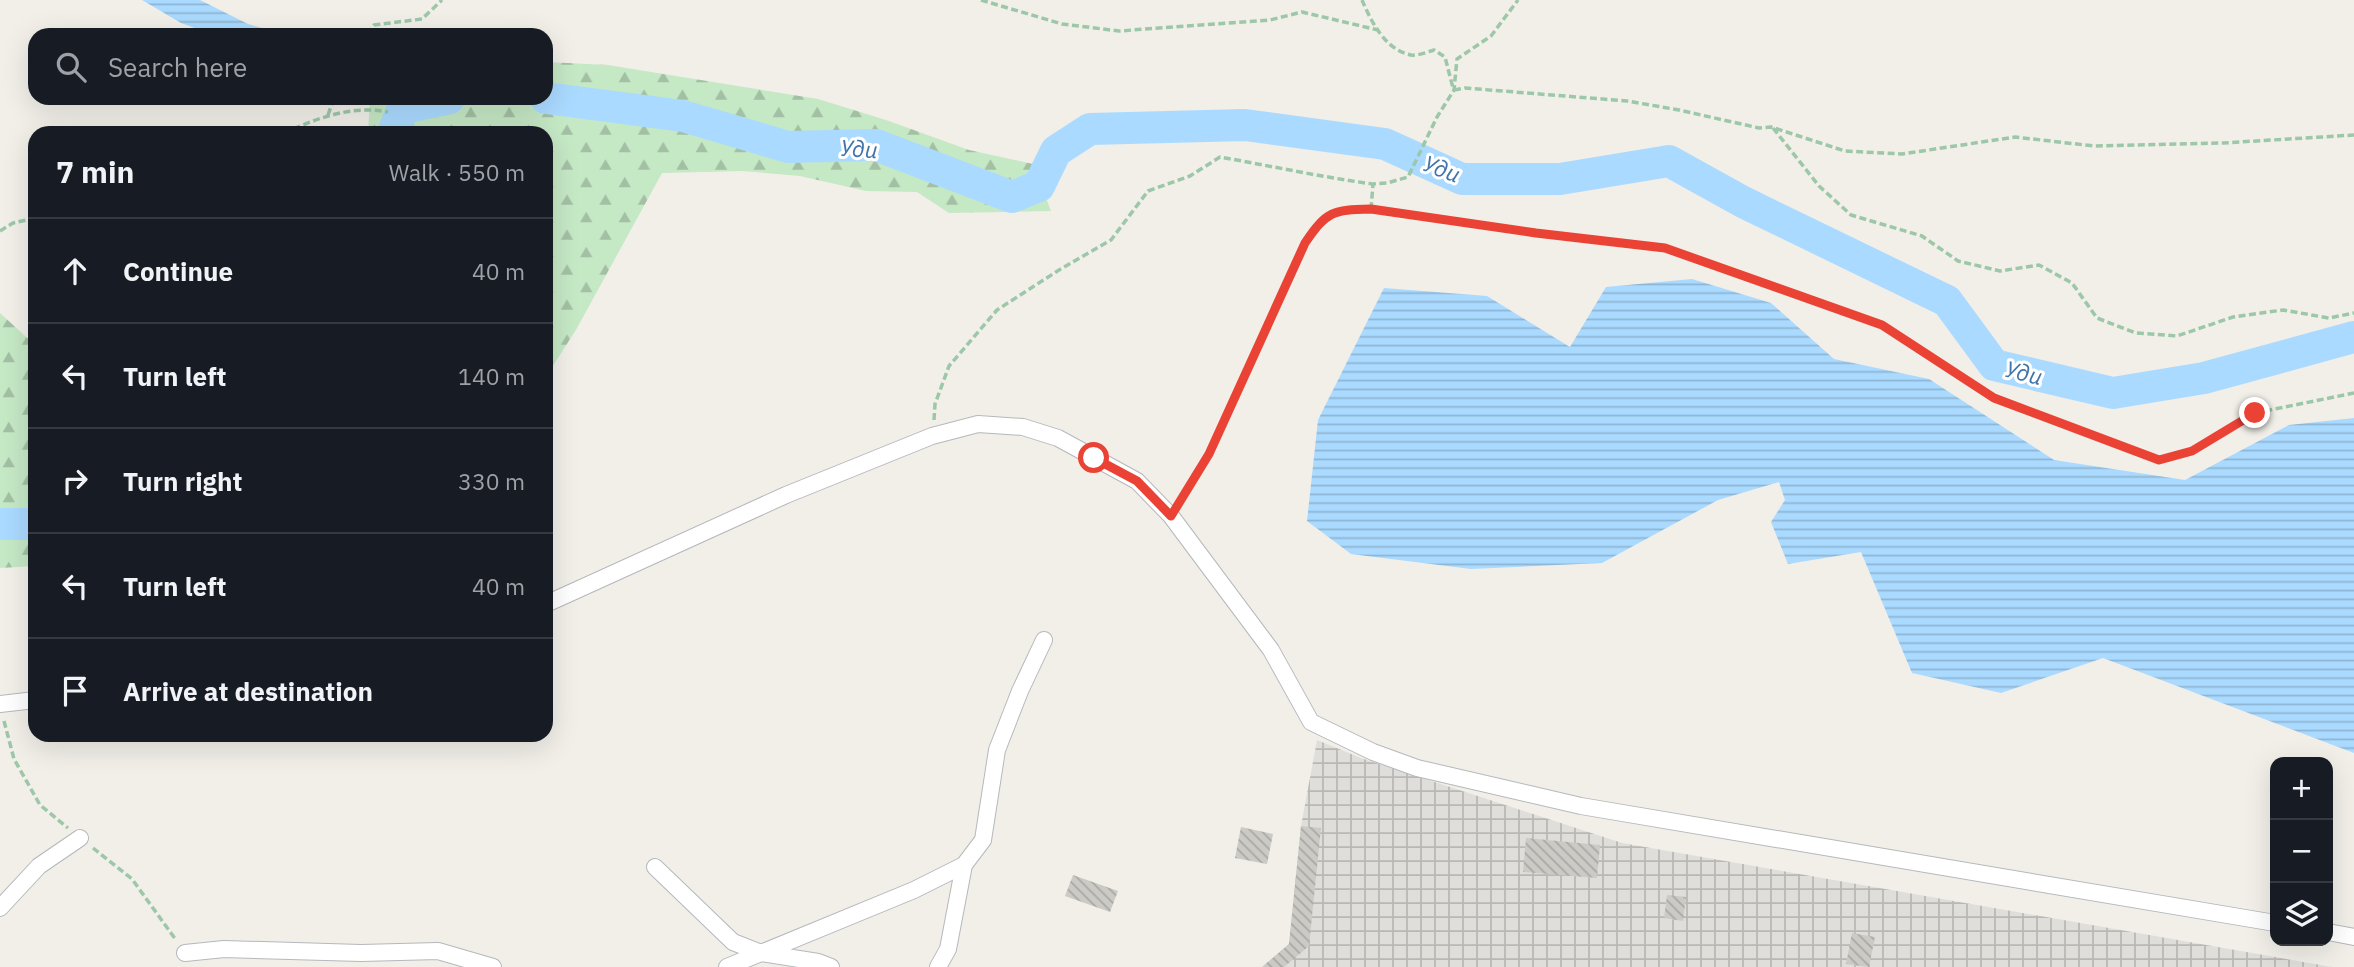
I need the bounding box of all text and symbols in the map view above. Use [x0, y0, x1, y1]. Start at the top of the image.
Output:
search box [28, 28, 553, 105]
icon: search [52, 48, 90, 86]
text: Search here [108, 50, 247, 84]
water label: Уди [839, 132, 879, 164]
water label: Уди [1419, 147, 1465, 189]
text: 7 min [56, 152, 134, 191]
text: Walk · 550 m [389, 157, 525, 187]
icon: ahead [56, 252, 94, 290]
text: Continue [123, 254, 233, 288]
text: 40 m [472, 256, 525, 286]
water label: Уди [2002, 353, 2046, 391]
icon: left [56, 357, 94, 395]
text: Turn left [123, 359, 226, 393]
text: 140 m [458, 361, 525, 391]
route end [2239, 397, 2270, 428]
route start [1078, 442, 1109, 473]
icon: right [56, 462, 94, 500]
text: Turn right [123, 464, 242, 498]
text: 330 m [458, 466, 525, 496]
icon: left [56, 567, 94, 605]
text: Turn left [123, 569, 226, 603]
text: 40 m [472, 571, 525, 601]
icon: arrive [56, 672, 94, 710]
text: Arrive at destination [123, 674, 373, 708]
map controls [2270, 757, 2333, 946]
button: + [2270, 757, 2333, 820]
button: − [2270, 820, 2333, 883]
button: layers [2270, 883, 2333, 946]

